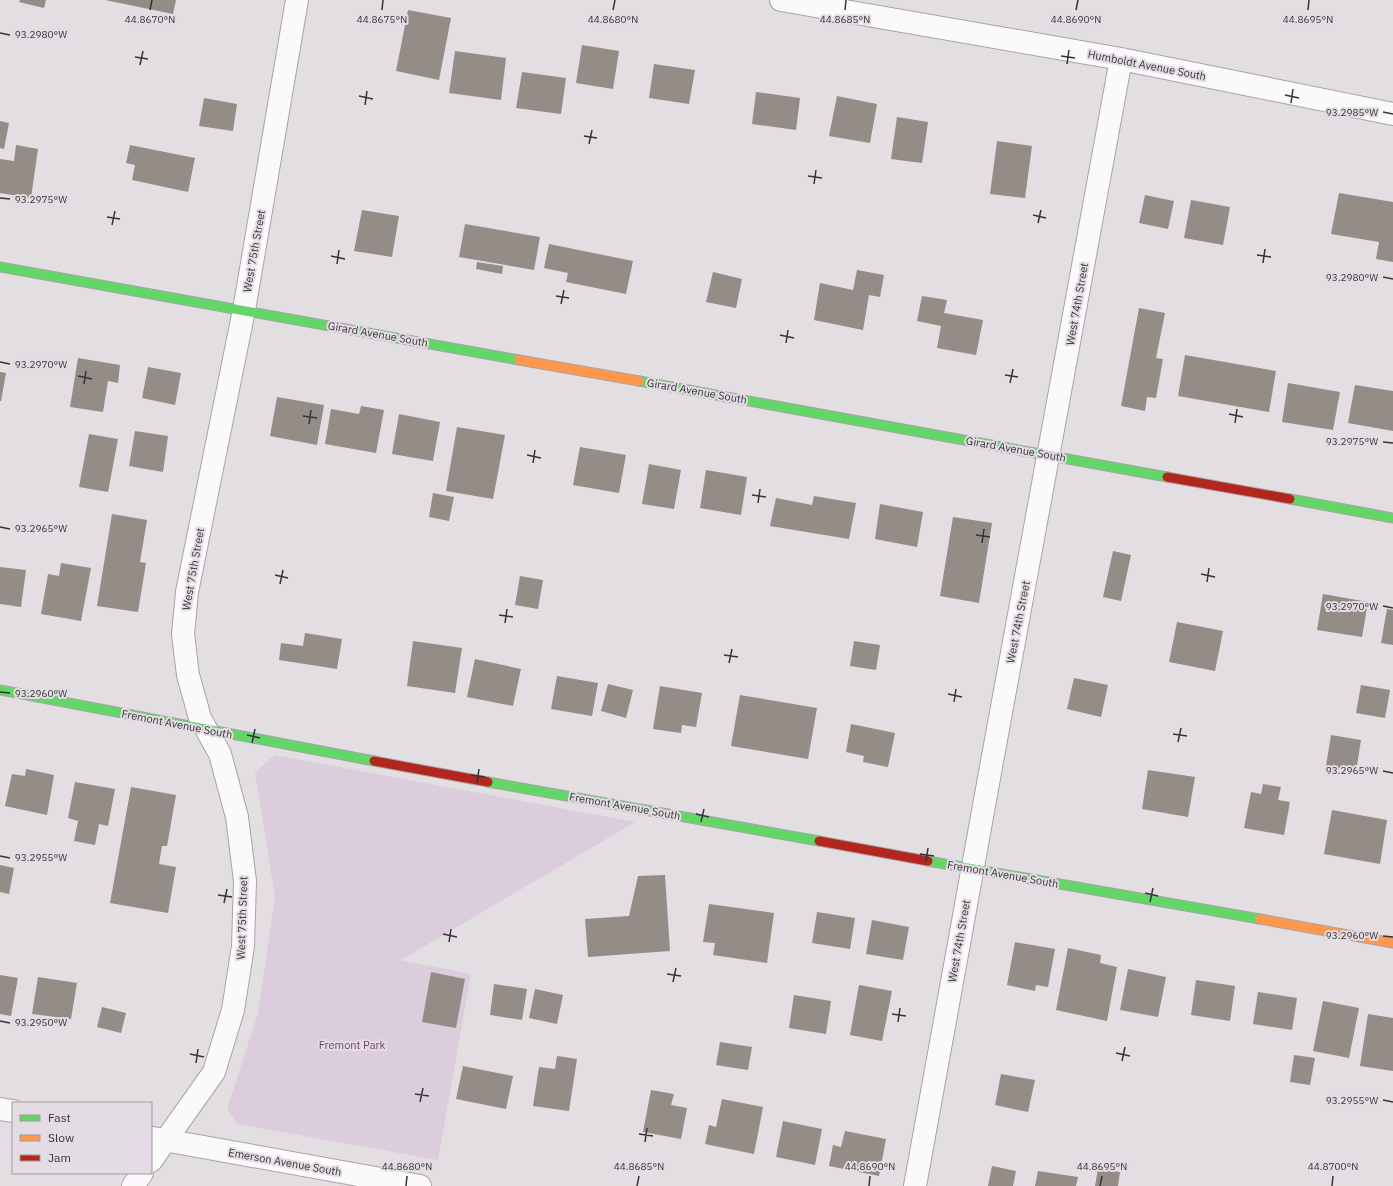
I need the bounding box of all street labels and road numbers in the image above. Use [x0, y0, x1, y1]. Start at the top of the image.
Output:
street label: Humboldt Avenue South [1087, 47, 1207, 83]
street label: West 75th Street [240, 209, 268, 293]
street label: West 74th Street [1063, 262, 1091, 346]
street label: Girard Avenue South [327, 318, 429, 350]
street label: Girard Avenue South [646, 375, 748, 407]
street label: Girard Avenue South [965, 433, 1067, 465]
street label: West 75th Street [179, 527, 207, 611]
street label: West 74th Street [1003, 580, 1033, 664]
street label: Fremont Avenue South [120, 706, 234, 742]
street label: Fremont Avenue South [568, 789, 682, 823]
street label: Fremont Avenue South [946, 857, 1060, 891]
street label: West 75th Street [234, 876, 250, 960]
street label: West 74th Street [945, 899, 973, 983]
street label: Emerson Avenue South [227, 1145, 343, 1179]

